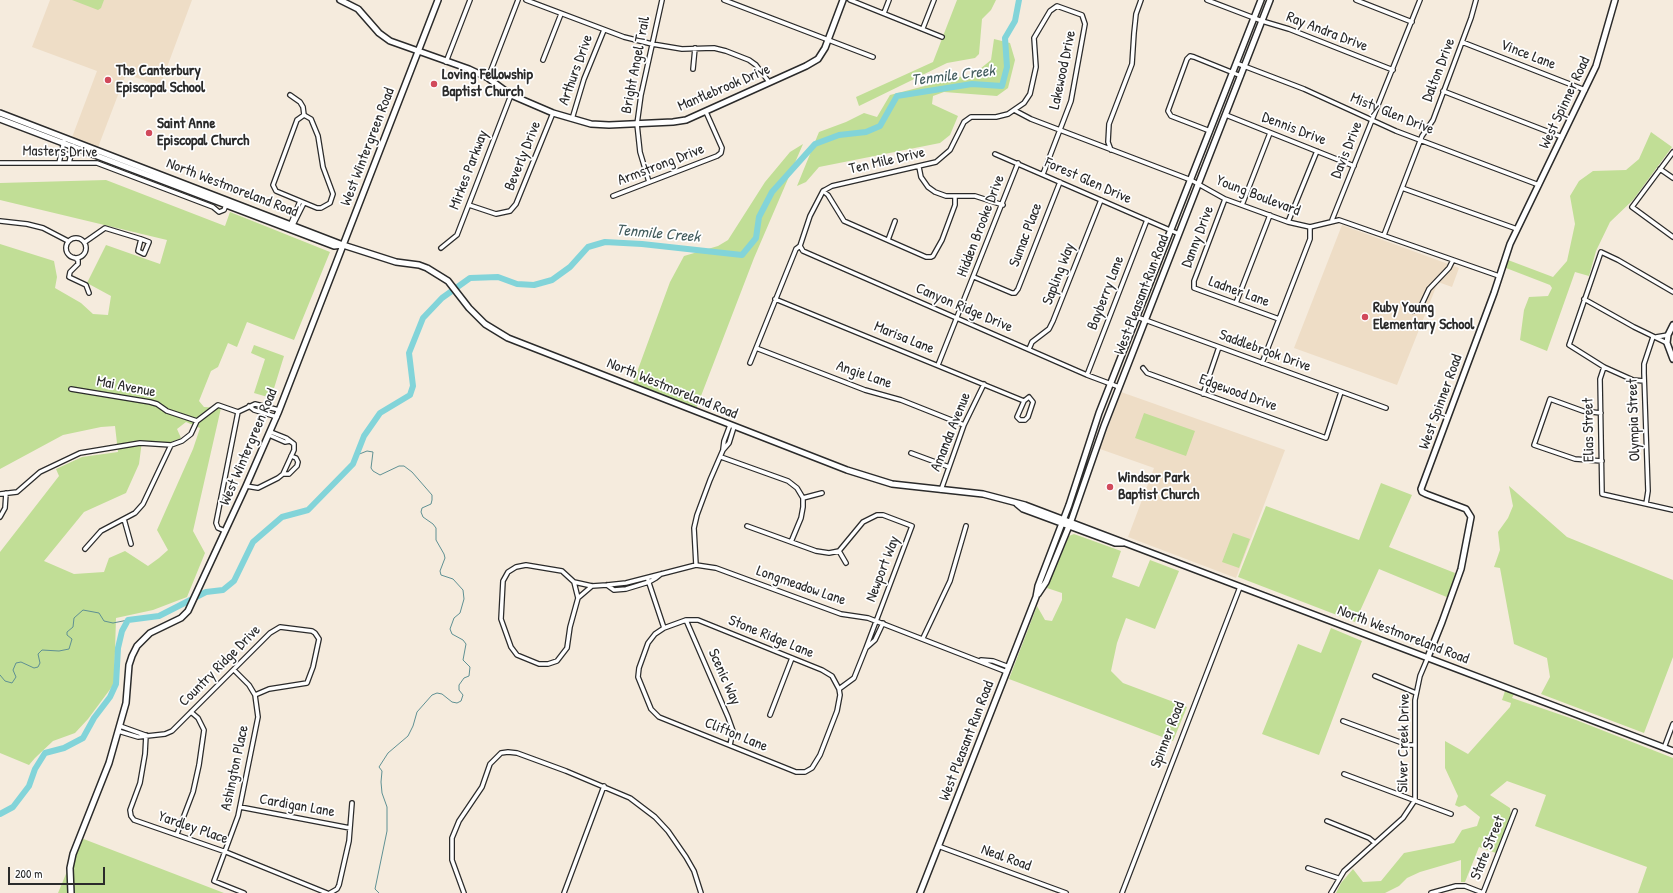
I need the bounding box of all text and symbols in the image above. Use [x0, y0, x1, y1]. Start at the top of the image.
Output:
street label: Ray Andra Drive [1284, 8, 1370, 56]
street label: Bright Angel Trail [618, 15, 654, 115]
street label: Lakewood Drive [1046, 29, 1080, 111]
street label: Arthurs Drive [555, 32, 597, 108]
street label: Dalton Drive [1419, 36, 1459, 104]
street label: Vince Lane [1498, 36, 1558, 74]
street label: West Spinner Road [1536, 54, 1594, 152]
street label: Mantlebrook Drive [675, 60, 773, 116]
water label: Tenmile Creek [910, 61, 996, 91]
place label: The Canterbury Episcopal School [116, 62, 205, 97]
place label: Loving Fellowship Baptist Church [442, 66, 533, 101]
marker: The Canterbury Episcopal School [103, 75, 113, 85]
marker: Loving Fellowship Baptist Church [429, 79, 439, 89]
street label: West Wintergreen Road [337, 85, 399, 209]
street label: Misty Glen Drive [1348, 89, 1436, 139]
street label: Dennis Drive [1259, 109, 1329, 149]
place label: Saint Anne Episcopal Church [157, 115, 249, 150]
street label: Beverly Drive [501, 119, 545, 193]
street label: Davis Drive [1327, 119, 1367, 181]
marker: Saint Anne Episcopal Church [144, 128, 154, 138]
street label: Mirkes Parkway [446, 128, 492, 212]
street label: Armstrong Drive [615, 140, 707, 190]
street label: Masters Drive [22, 142, 98, 162]
street label: Ten Mile Drive [847, 144, 927, 178]
street label: Forest Glen Drive [1042, 154, 1134, 208]
street label: North Westmoreland Road [164, 155, 300, 221]
street label: Young Boulevard [1213, 172, 1303, 220]
street label: Hidden Brooke Drive [953, 173, 1009, 279]
street label: Sumac Place [1006, 200, 1046, 270]
street label: Danny Drive [1178, 204, 1218, 270]
water label: Tenmile Creek [615, 221, 701, 247]
street label: West Pleasant Run Road [1111, 232, 1173, 358]
street label: Sapling Way [1039, 240, 1079, 308]
street label: Bayberry Lane [1084, 254, 1128, 332]
street label: Ladner Lane [1206, 273, 1272, 311]
street label: Canyon Ridge Drive [913, 279, 1015, 337]
place label: Ruby Young Elementary School [1373, 299, 1474, 334]
marker: Ruby Young Elementary School [1360, 312, 1370, 322]
street label: Marisa Lane [871, 318, 937, 358]
street label: Saddlebrook Drive [1217, 326, 1313, 376]
street label: West Spinner Road [1416, 352, 1466, 452]
street label: North Westmoreland Road [604, 355, 740, 423]
street label: Angie Lane [834, 357, 894, 393]
street label: Edgewood Drive [1197, 371, 1279, 415]
street label: Mai Avenue [95, 372, 157, 402]
street label: Olympia Street [1624, 378, 1644, 462]
street label: West Wintergreen Road [216, 386, 282, 508]
street label: Amanda Avenue [927, 390, 975, 474]
street label: Elias Street [1579, 398, 1599, 462]
place label: Windsor Park Baptist Church [1118, 469, 1199, 504]
marker: Windsor Park Baptist Church [1105, 482, 1115, 492]
street label: Newport Way [862, 533, 904, 605]
street label: Longmeadow Lane [754, 562, 848, 610]
street label: North Westmoreland Road [1335, 602, 1471, 668]
street label: Stone Ridge Lane [726, 612, 816, 662]
street label: Country Ridge Drive [175, 621, 265, 711]
street label: Scenic Way [704, 646, 744, 708]
street label: West Pleasant Run Road [936, 678, 998, 804]
street label: Silver Creek Drive [1394, 693, 1414, 793]
street label: Spinner Road [1147, 699, 1189, 771]
street label: Clifton Lane [702, 714, 770, 756]
street label: Ashington Place [217, 724, 253, 812]
street label: Cardigan Lane [258, 791, 336, 821]
street label: Yardley Place [156, 808, 230, 848]
street label: State Street [1467, 813, 1509, 883]
street label: Neal Road [979, 841, 1033, 875]
scale bar [10, 859, 107, 885]
text: 200 m [15, 865, 42, 882]

